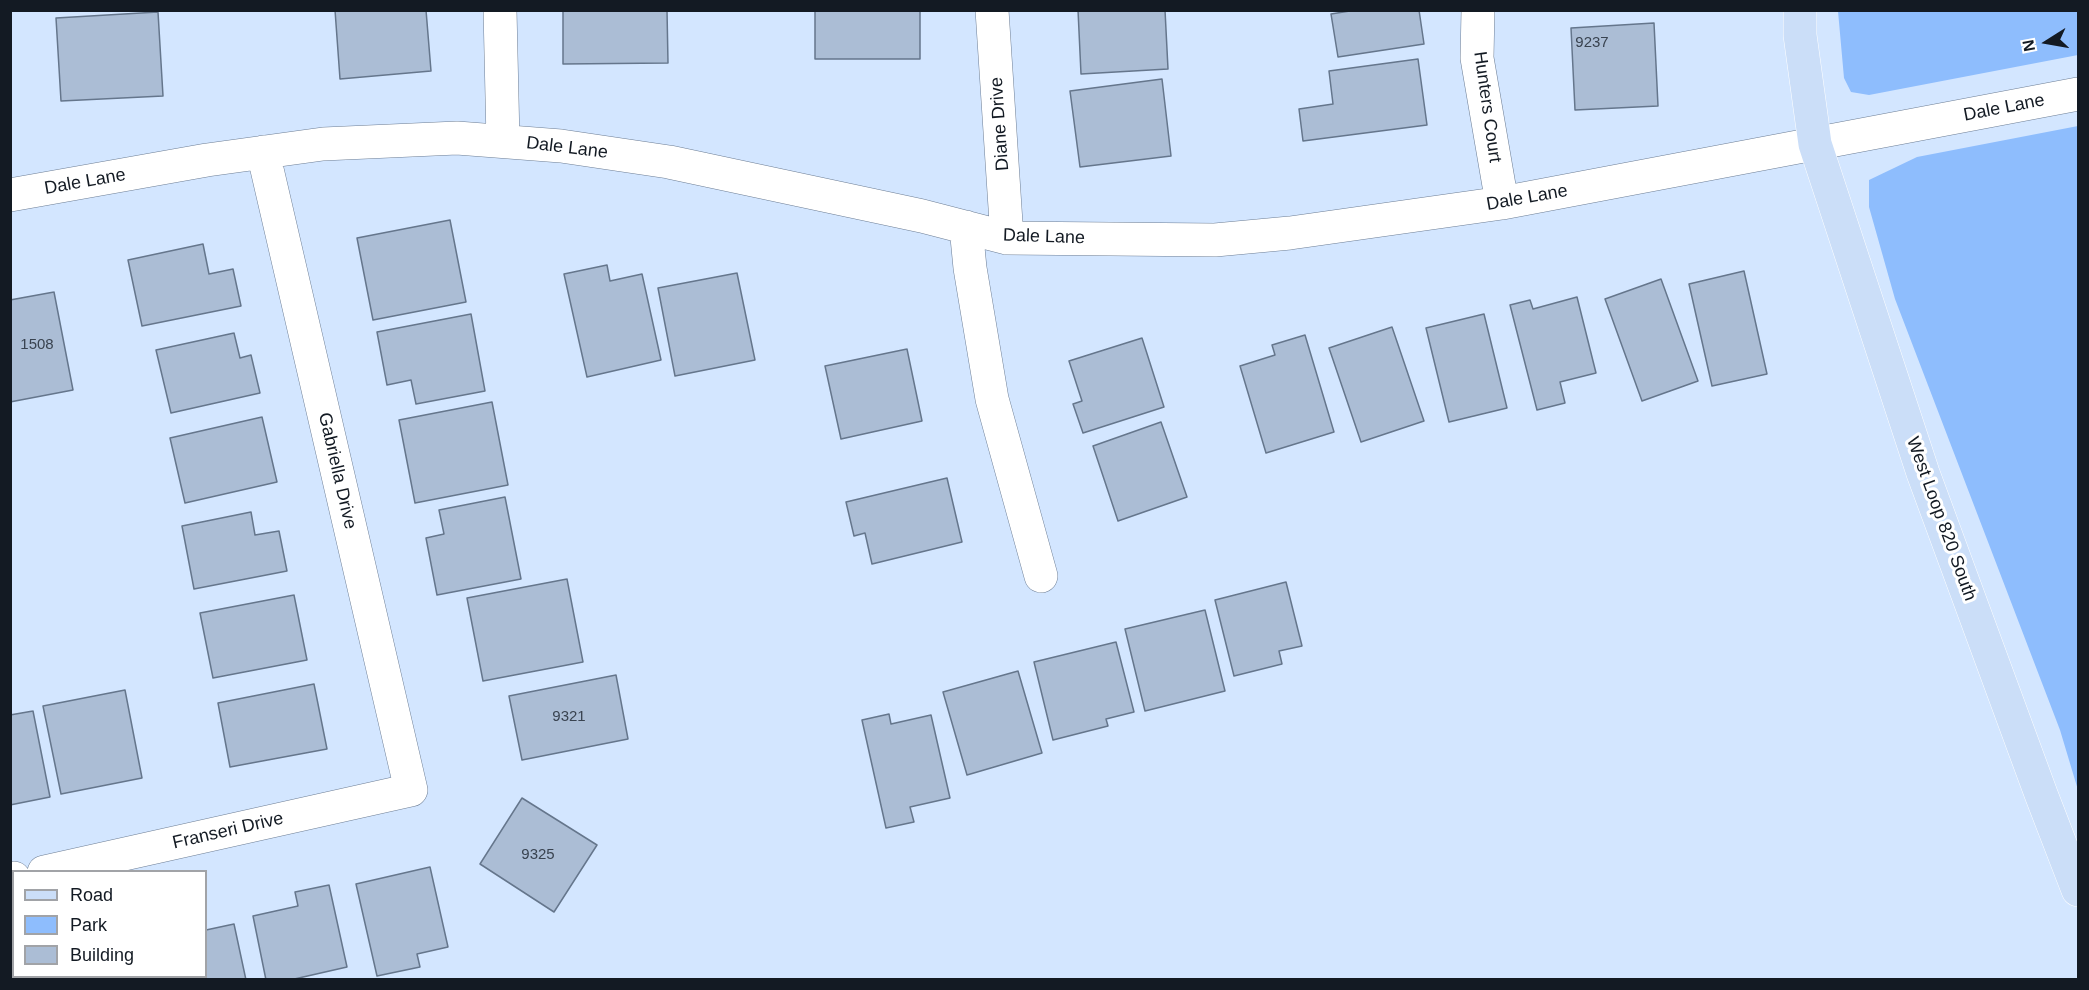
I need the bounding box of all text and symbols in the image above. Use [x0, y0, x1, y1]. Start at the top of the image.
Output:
north arrow [2017, 12, 2077, 72]
house number: 9237 [1575, 34, 1609, 52]
text: N [2019, 38, 2038, 53]
street label: Hunters Court [1469, 50, 1505, 164]
street label: Diane Drive [986, 76, 1014, 172]
street label: Dale Lane [1962, 90, 2046, 126]
street label: Dale Lane [525, 132, 609, 164]
street label: Dale Lane [43, 164, 127, 200]
street label: Dale Lane [1485, 180, 1569, 216]
street label: Dale Lane [1003, 225, 1085, 249]
house number: 1508 [20, 336, 54, 354]
street label: Gabriella Drive [313, 411, 361, 531]
street label: West Loop 820 South [1901, 434, 1981, 604]
house number: 9321 [552, 708, 586, 726]
street label: Franseri Drive [171, 808, 285, 854]
house number: 9325 [521, 846, 555, 864]
legend [12, 870, 207, 978]
text: Road [70, 885, 113, 905]
text: Park [70, 915, 107, 935]
text: Building [70, 945, 134, 965]

